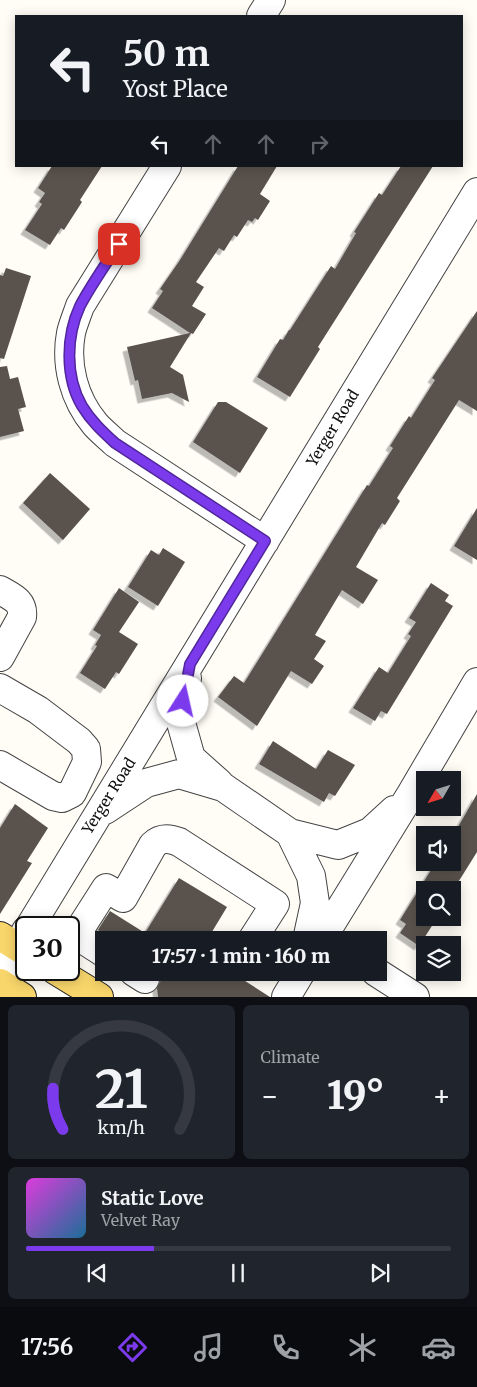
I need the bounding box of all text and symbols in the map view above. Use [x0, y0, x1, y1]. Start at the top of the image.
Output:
text: 50 m [123, 32, 210, 76]
icon: left [40, 35, 105, 100]
text: Yost Place [123, 75, 228, 103]
icon: left [146, 130, 174, 158]
icon: ahead [199, 130, 227, 158]
icon: ahead [252, 130, 280, 158]
icon: right [305, 130, 333, 158]
pin [98, 223, 140, 265]
icon: arrive [105, 230, 133, 258]
street label: Yerger Road [302, 386, 363, 470]
position arrow [156, 674, 208, 726]
street label: Yerger Road [77, 754, 139, 838]
north arrow [416, 771, 461, 816]
map controls [416, 771, 461, 981]
button: sound [416, 826, 461, 871]
button: search [416, 881, 461, 926]
speed limit sign: 30 [15, 916, 80, 981]
button: layers [416, 936, 461, 981]
text: 17:57 · 1 min · 160 m [152, 944, 330, 968]
text: Climate [261, 1047, 320, 1067]
text: 21 [95, 1057, 148, 1122]
text: 19° [327, 1072, 385, 1119]
text: − [261, 1078, 279, 1114]
text: + [432, 1078, 451, 1114]
text: km/h [98, 1116, 145, 1139]
text: Static Love [101, 1186, 204, 1210]
text: Velvet Ray [101, 1210, 180, 1230]
icon: previous [83, 1259, 111, 1287]
icon: pause [224, 1259, 252, 1287]
icon: next [366, 1259, 394, 1287]
icon: directions [115, 1330, 150, 1365]
icon: music [191, 1330, 226, 1365]
icon: phone [268, 1330, 303, 1365]
icon: climate [345, 1330, 380, 1365]
icon: car [421, 1330, 456, 1365]
text: 17:56 [21, 1333, 73, 1361]

